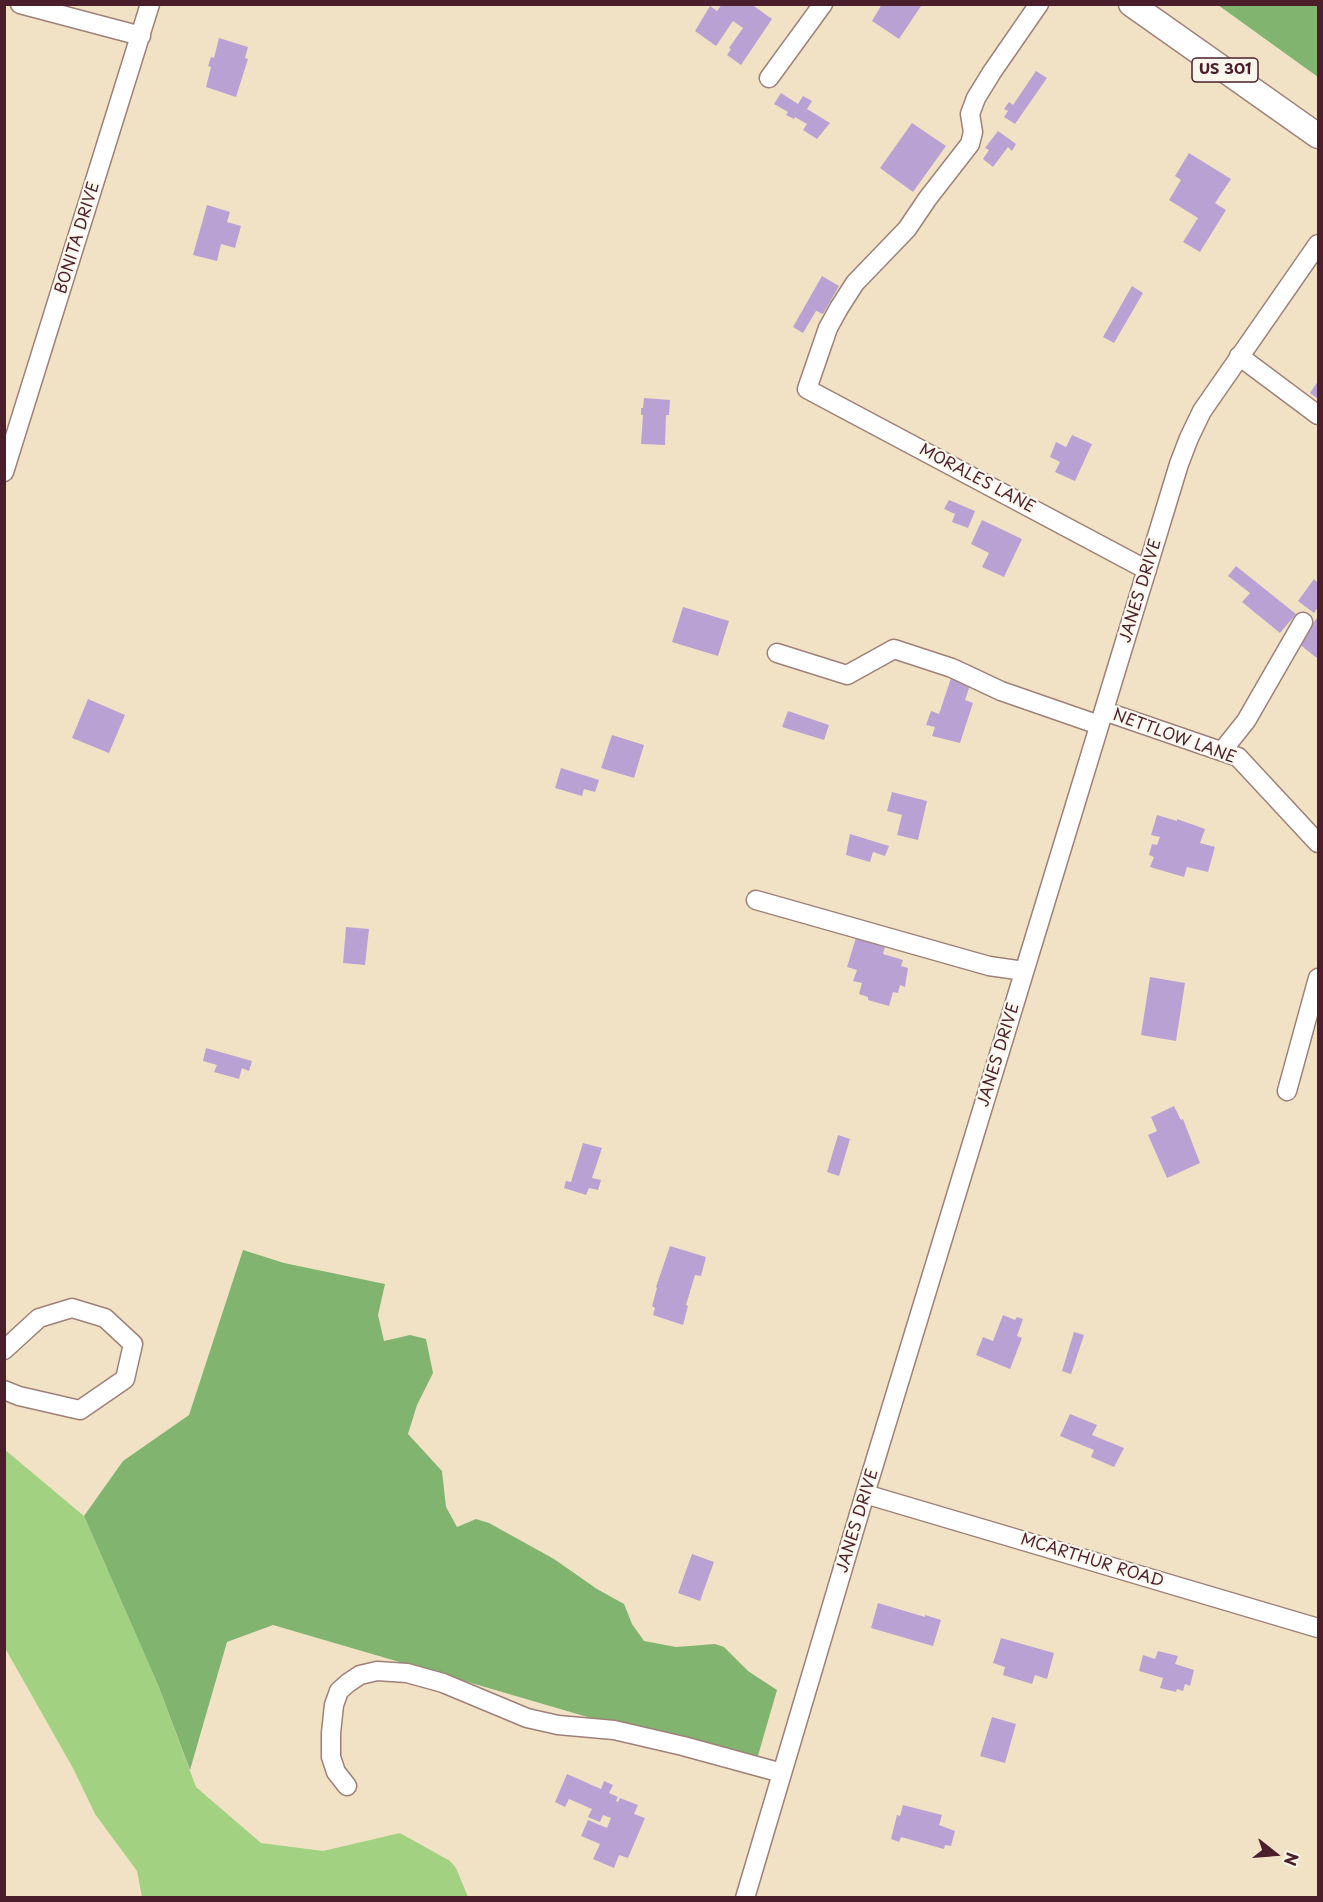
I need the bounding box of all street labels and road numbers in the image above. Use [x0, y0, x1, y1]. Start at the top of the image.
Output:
road number: US 301 [1192, 58, 1258, 82]
street label: BONITA DRIVE [52, 180, 104, 296]
street label: MORALES LANE [916, 440, 1038, 518]
street label: JANES DRIVE [1116, 537, 1166, 645]
street label: NETTLOW LANE [1110, 706, 1238, 768]
street label: JANES DRIVE [974, 1001, 1024, 1109]
street label: JANES DRIVE [833, 1467, 883, 1575]
street label: MCARTHUR ROAD [1018, 1530, 1166, 1592]

